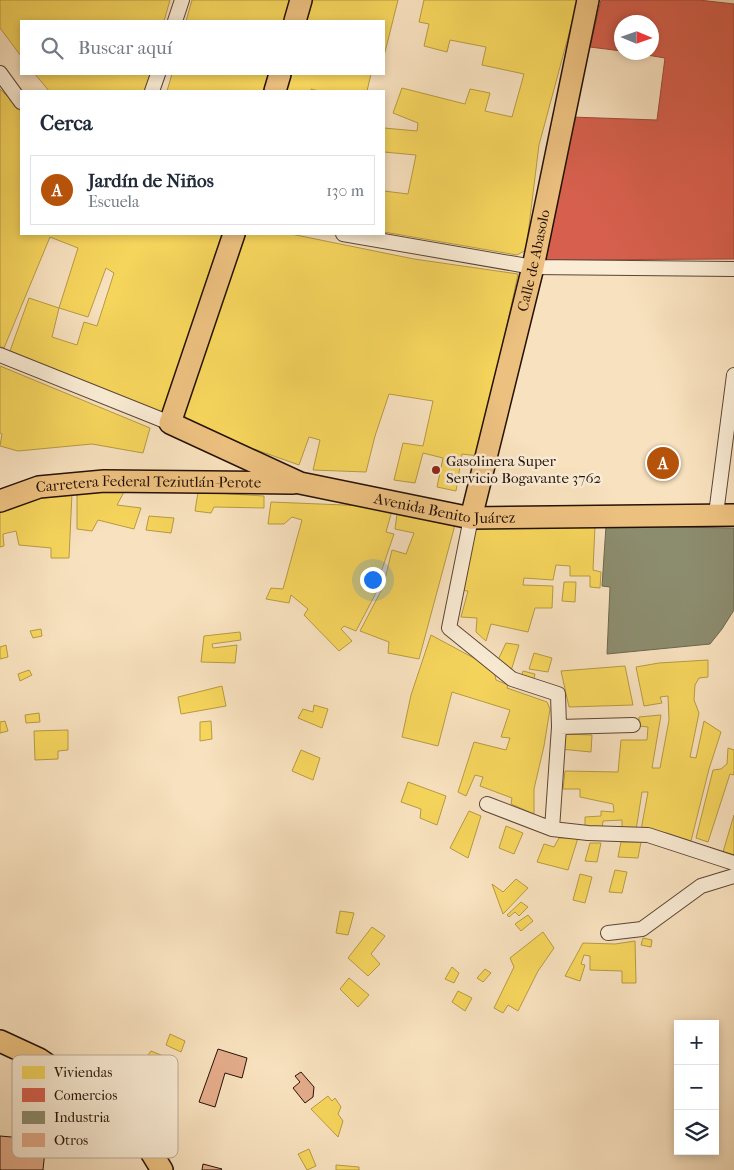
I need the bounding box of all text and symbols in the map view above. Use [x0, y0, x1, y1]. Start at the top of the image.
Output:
north arrow [614, 15, 659, 60]
search box [20, 20, 385, 75]
icon: search [38, 34, 66, 62]
text: Buscar aquí [78, 37, 172, 59]
text: Cerca [40, 111, 92, 135]
text: Jardín de Niños [88, 170, 214, 192]
text: A [52, 181, 62, 200]
text: 130 m [326, 181, 364, 200]
text: Escuela [88, 192, 139, 211]
street label: Calle de Abasolo [513, 208, 554, 313]
pin: A [647, 444, 679, 482]
place label: Gasolinera Super Servicio Bogavante 3762 [446, 452, 602, 487]
marker: Gasolinera Super Servicio Bogavante 3762 [430, 464, 442, 476]
street label: Carretera Federal Teziutlán-Perote [35, 472, 262, 496]
street label: Avenida Benito Juárez [371, 489, 516, 527]
your location [360, 567, 386, 593]
map controls [674, 1020, 719, 1155]
button: + [674, 1020, 719, 1065]
legend [12, 1055, 178, 1158]
text: Viviendas [53, 1064, 112, 1081]
button: − [674, 1065, 719, 1110]
text: Comercios [54, 1087, 117, 1104]
text: Industria [54, 1109, 110, 1126]
button: layers [674, 1110, 719, 1155]
text: Otros [54, 1132, 88, 1149]

